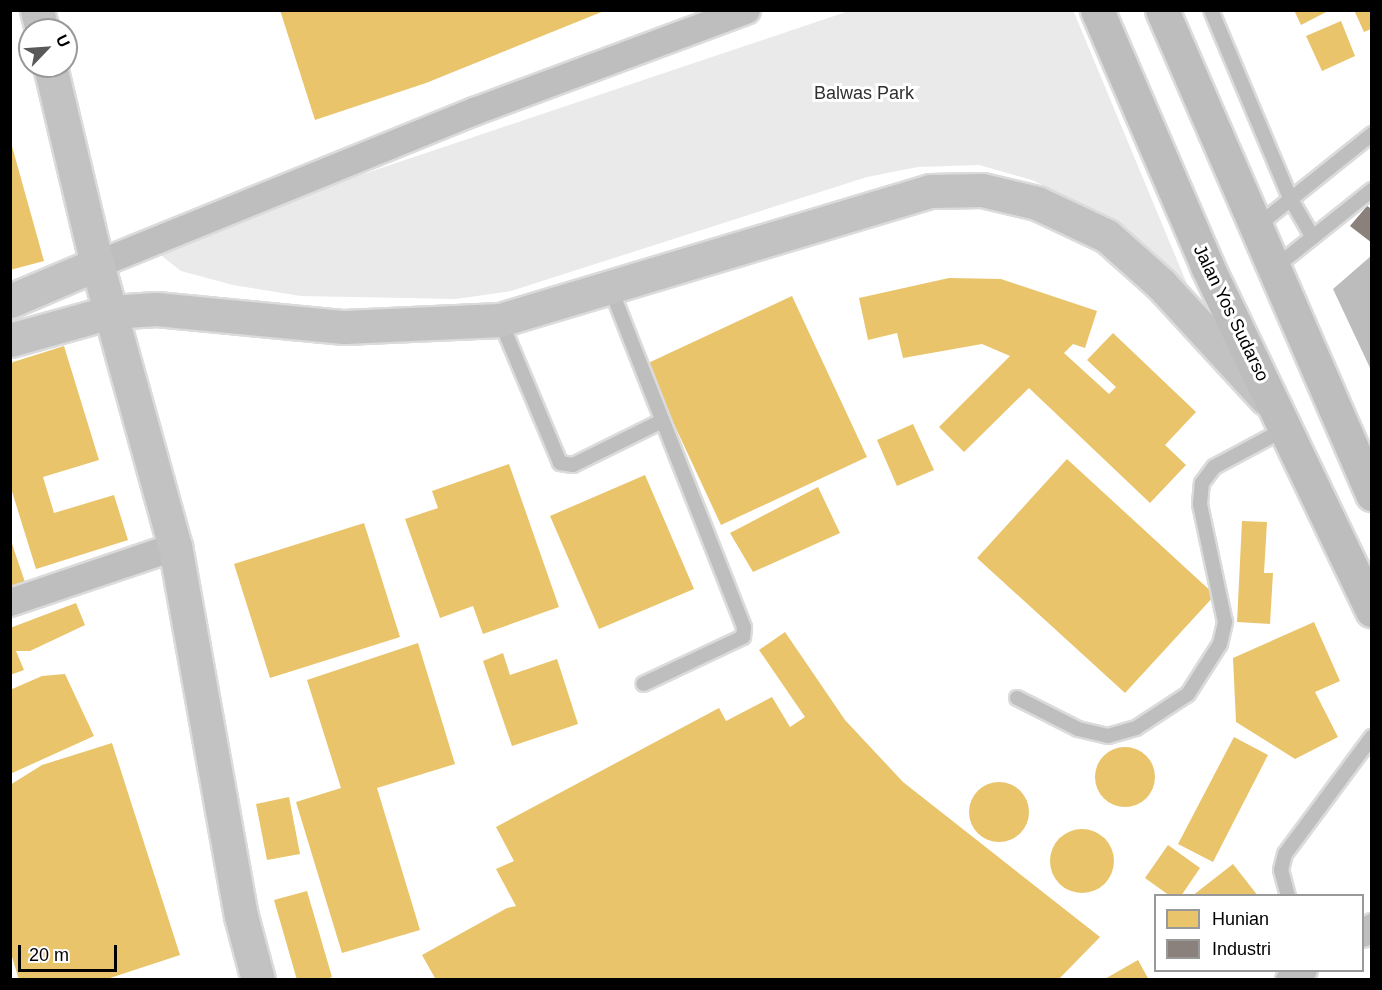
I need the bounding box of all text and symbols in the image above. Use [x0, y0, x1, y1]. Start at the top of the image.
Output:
north arrow [18, 18, 78, 78]
text: U [53, 32, 73, 50]
park label: Balwas Park [814, 82, 914, 104]
street label: Jalan Yos Sudarso [1189, 241, 1273, 385]
legend [1154, 894, 1364, 972]
text: Hunian [1212, 909, 1269, 929]
scale bar [21, 933, 120, 971]
text: Industri [1212, 939, 1271, 959]
text: 20 m [29, 945, 69, 965]

